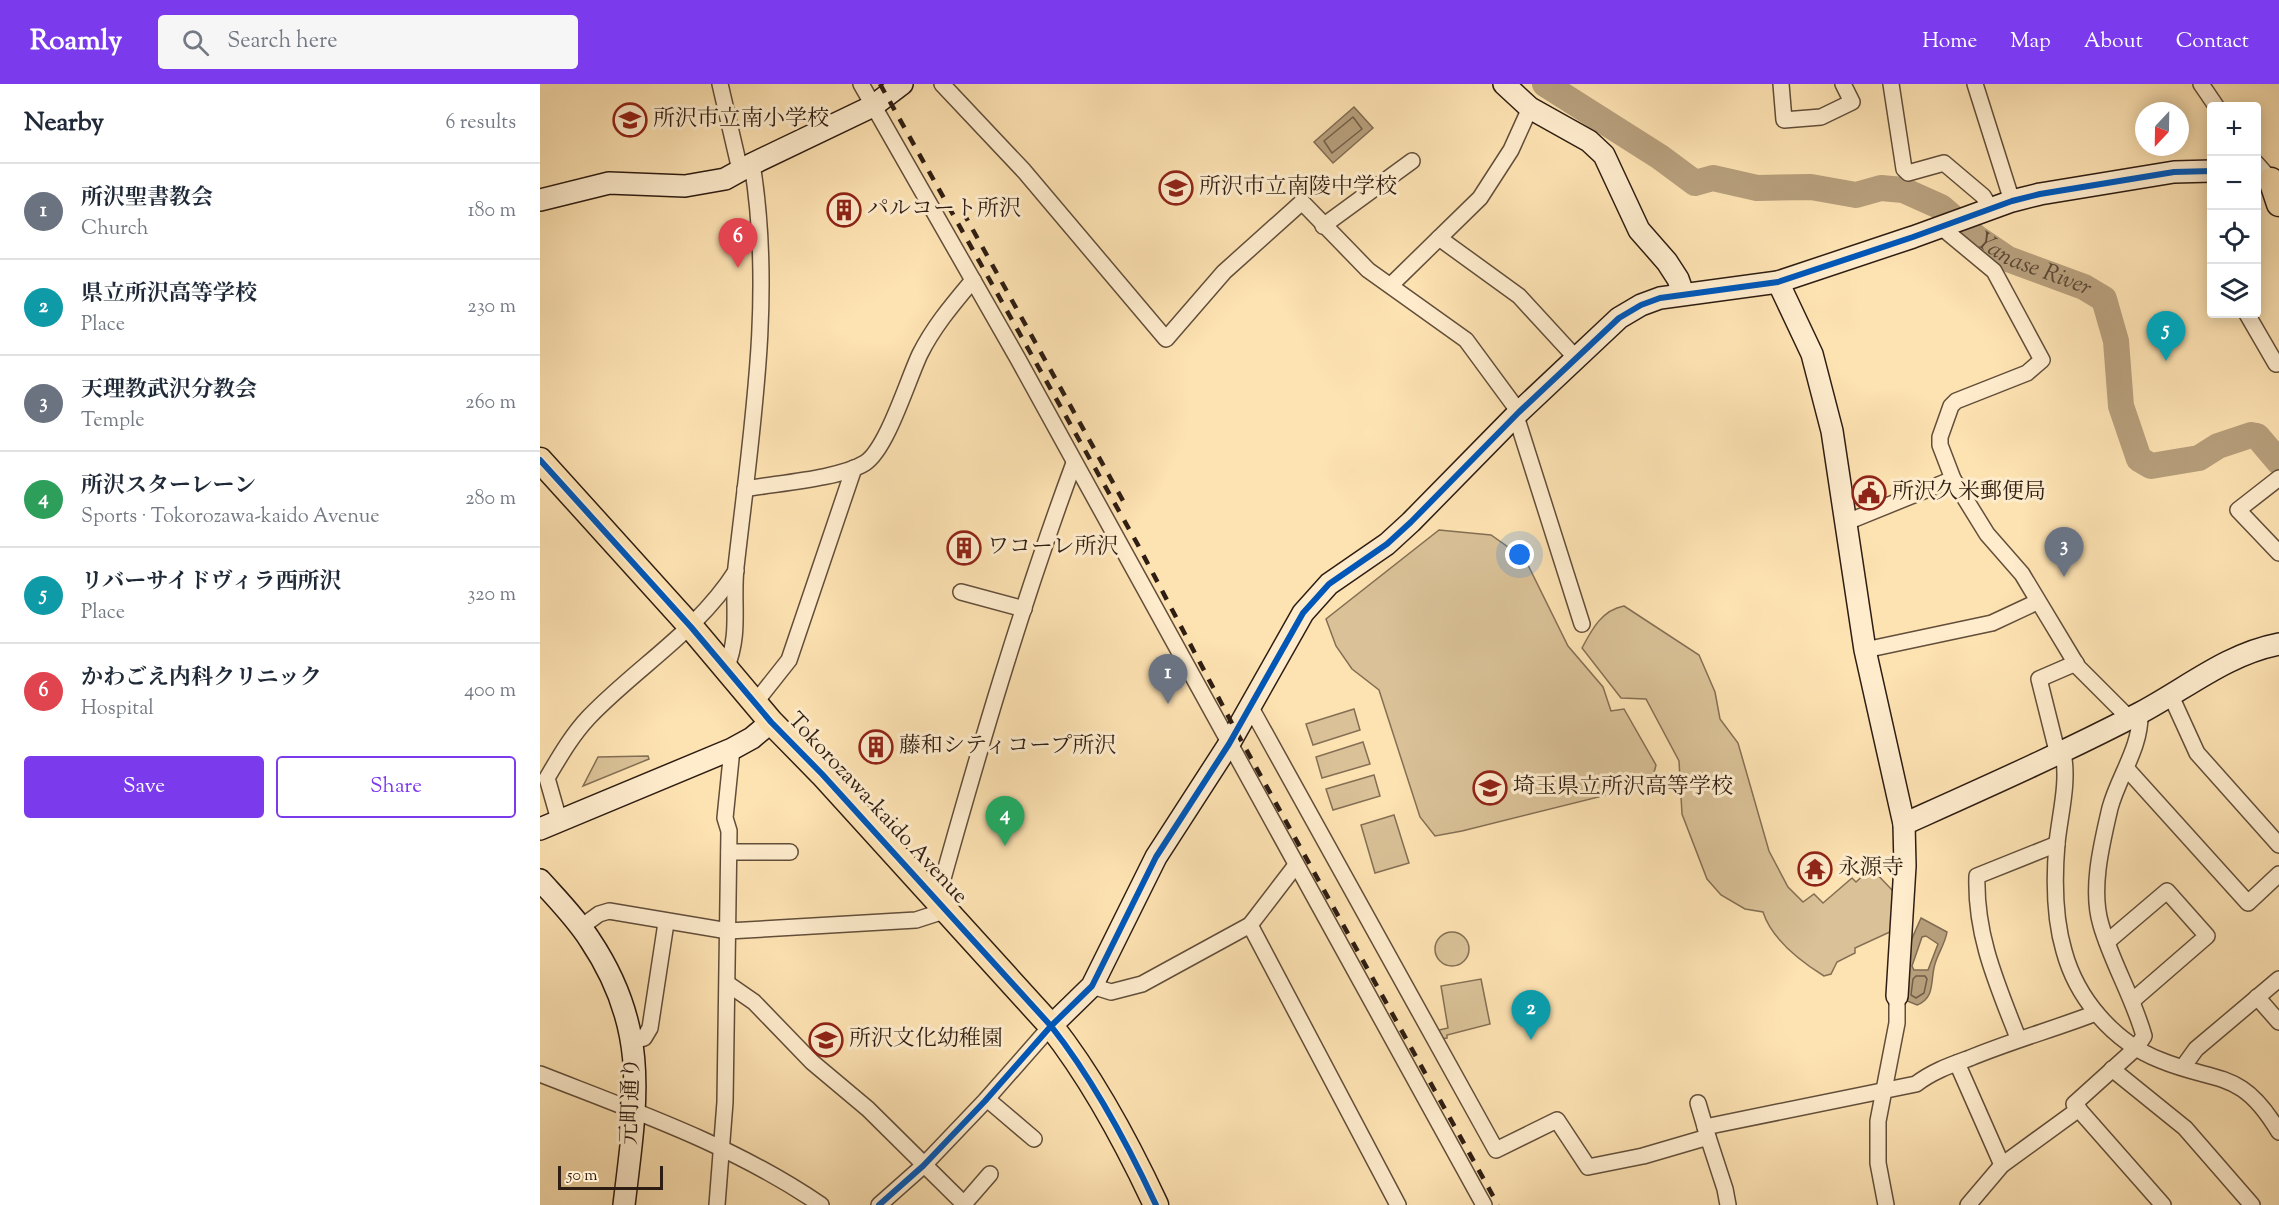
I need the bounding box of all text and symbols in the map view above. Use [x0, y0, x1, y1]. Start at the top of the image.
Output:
search box [158, 15, 578, 69]
text: Roamly [30, 22, 122, 62]
icon: search [179, 26, 212, 59]
text: Search here [227, 26, 338, 58]
text: Home [1922, 27, 1977, 57]
text: Map [2010, 27, 2051, 57]
text: About [2084, 27, 2143, 57]
text: Contact [2176, 27, 2249, 57]
school or university icon: 所沢市立南小学校 [612, 102, 648, 138]
north arrow [2135, 102, 2189, 156]
map controls [2207, 102, 2261, 318]
button: + [2207, 102, 2261, 156]
place label: 所沢市立南小学校 [653, 104, 829, 136]
text: Nearby [24, 105, 104, 142]
text: 6 results [446, 109, 516, 138]
button: − [2207, 156, 2261, 210]
school or university icon: 所沢市立南陵中学校 [1158, 170, 1194, 206]
place label: 所沢市立南陵中学校 [1199, 172, 1397, 204]
text: 所沢聖書教会 [81, 183, 213, 215]
building icon: パルコート所沢 [826, 192, 862, 228]
place label: パルコート所沢 [867, 194, 1021, 226]
text: 1 [40, 197, 47, 226]
text: 180 m [468, 197, 516, 226]
button: locate [2207, 210, 2261, 264]
text: Church [81, 215, 148, 244]
pin: 6 [718, 218, 758, 268]
water label: Yanase River [1969, 225, 2099, 305]
button: layers [2207, 264, 2261, 318]
text: 県立所沢高等学校 [81, 279, 257, 311]
text: 2 [39, 293, 48, 322]
text: 230 m [467, 293, 516, 322]
text: Place [81, 311, 125, 340]
pin: 5 [2146, 312, 2186, 361]
text: 天理教武沢分教会 [81, 375, 257, 407]
text: 3 [39, 389, 48, 418]
text: 260 m [465, 389, 516, 418]
text: Temple [81, 407, 145, 436]
text: 所沢スターレーン [81, 471, 256, 503]
public building icon: 所沢久米郵便局 [1851, 475, 1887, 511]
place label: 所沢久米郵便局 [1892, 477, 2046, 509]
text: 4 [38, 485, 49, 514]
text: 280 m [465, 485, 516, 514]
text: Sports · Tokorozawa-kaido Avenue [81, 503, 380, 532]
pin: 3 [2044, 528, 2084, 577]
building icon: ワコーレ所沢 [946, 530, 982, 566]
place label: ワコーレ所沢 [987, 532, 1119, 564]
your location [1505, 540, 1534, 569]
text: リバーサイドヴィラ西所沢 [81, 567, 341, 599]
text: 5 [40, 581, 47, 610]
text: 320 m [467, 581, 516, 610]
text: Place [81, 599, 125, 628]
pin: 1 [1148, 654, 1188, 704]
text: かわごえ内科クリニック [81, 663, 322, 695]
text: 6 [39, 677, 48, 706]
text: 400 m [464, 677, 516, 706]
text: Hospital [81, 695, 154, 724]
street label: Tokorozawa-kaido Avenue [779, 706, 975, 912]
building icon: 藤和シティコープ所沢 [858, 729, 894, 765]
place label: 藤和シティコープ所沢 [899, 731, 1116, 763]
button: Save [24, 756, 264, 818]
button: Share [276, 756, 516, 818]
school or university icon: 埼玉県立所沢高等学校 [1472, 770, 1508, 806]
place label: 埼玉県立所沢高等学校 [1513, 772, 1733, 804]
pin: 4 [986, 796, 1024, 846]
temple icon: 永源寺 [1797, 851, 1833, 887]
place label: 永源寺 [1838, 853, 1904, 885]
pin: 2 [1512, 990, 1550, 1040]
school or university icon: 所沢文化幼稚園 [808, 1022, 844, 1058]
place label: 所沢文化幼稚園 [849, 1024, 1003, 1056]
street label: 元町通り [614, 1056, 650, 1146]
scale bar [558, 1163, 663, 1190]
text: 50 m [567, 1165, 598, 1188]

